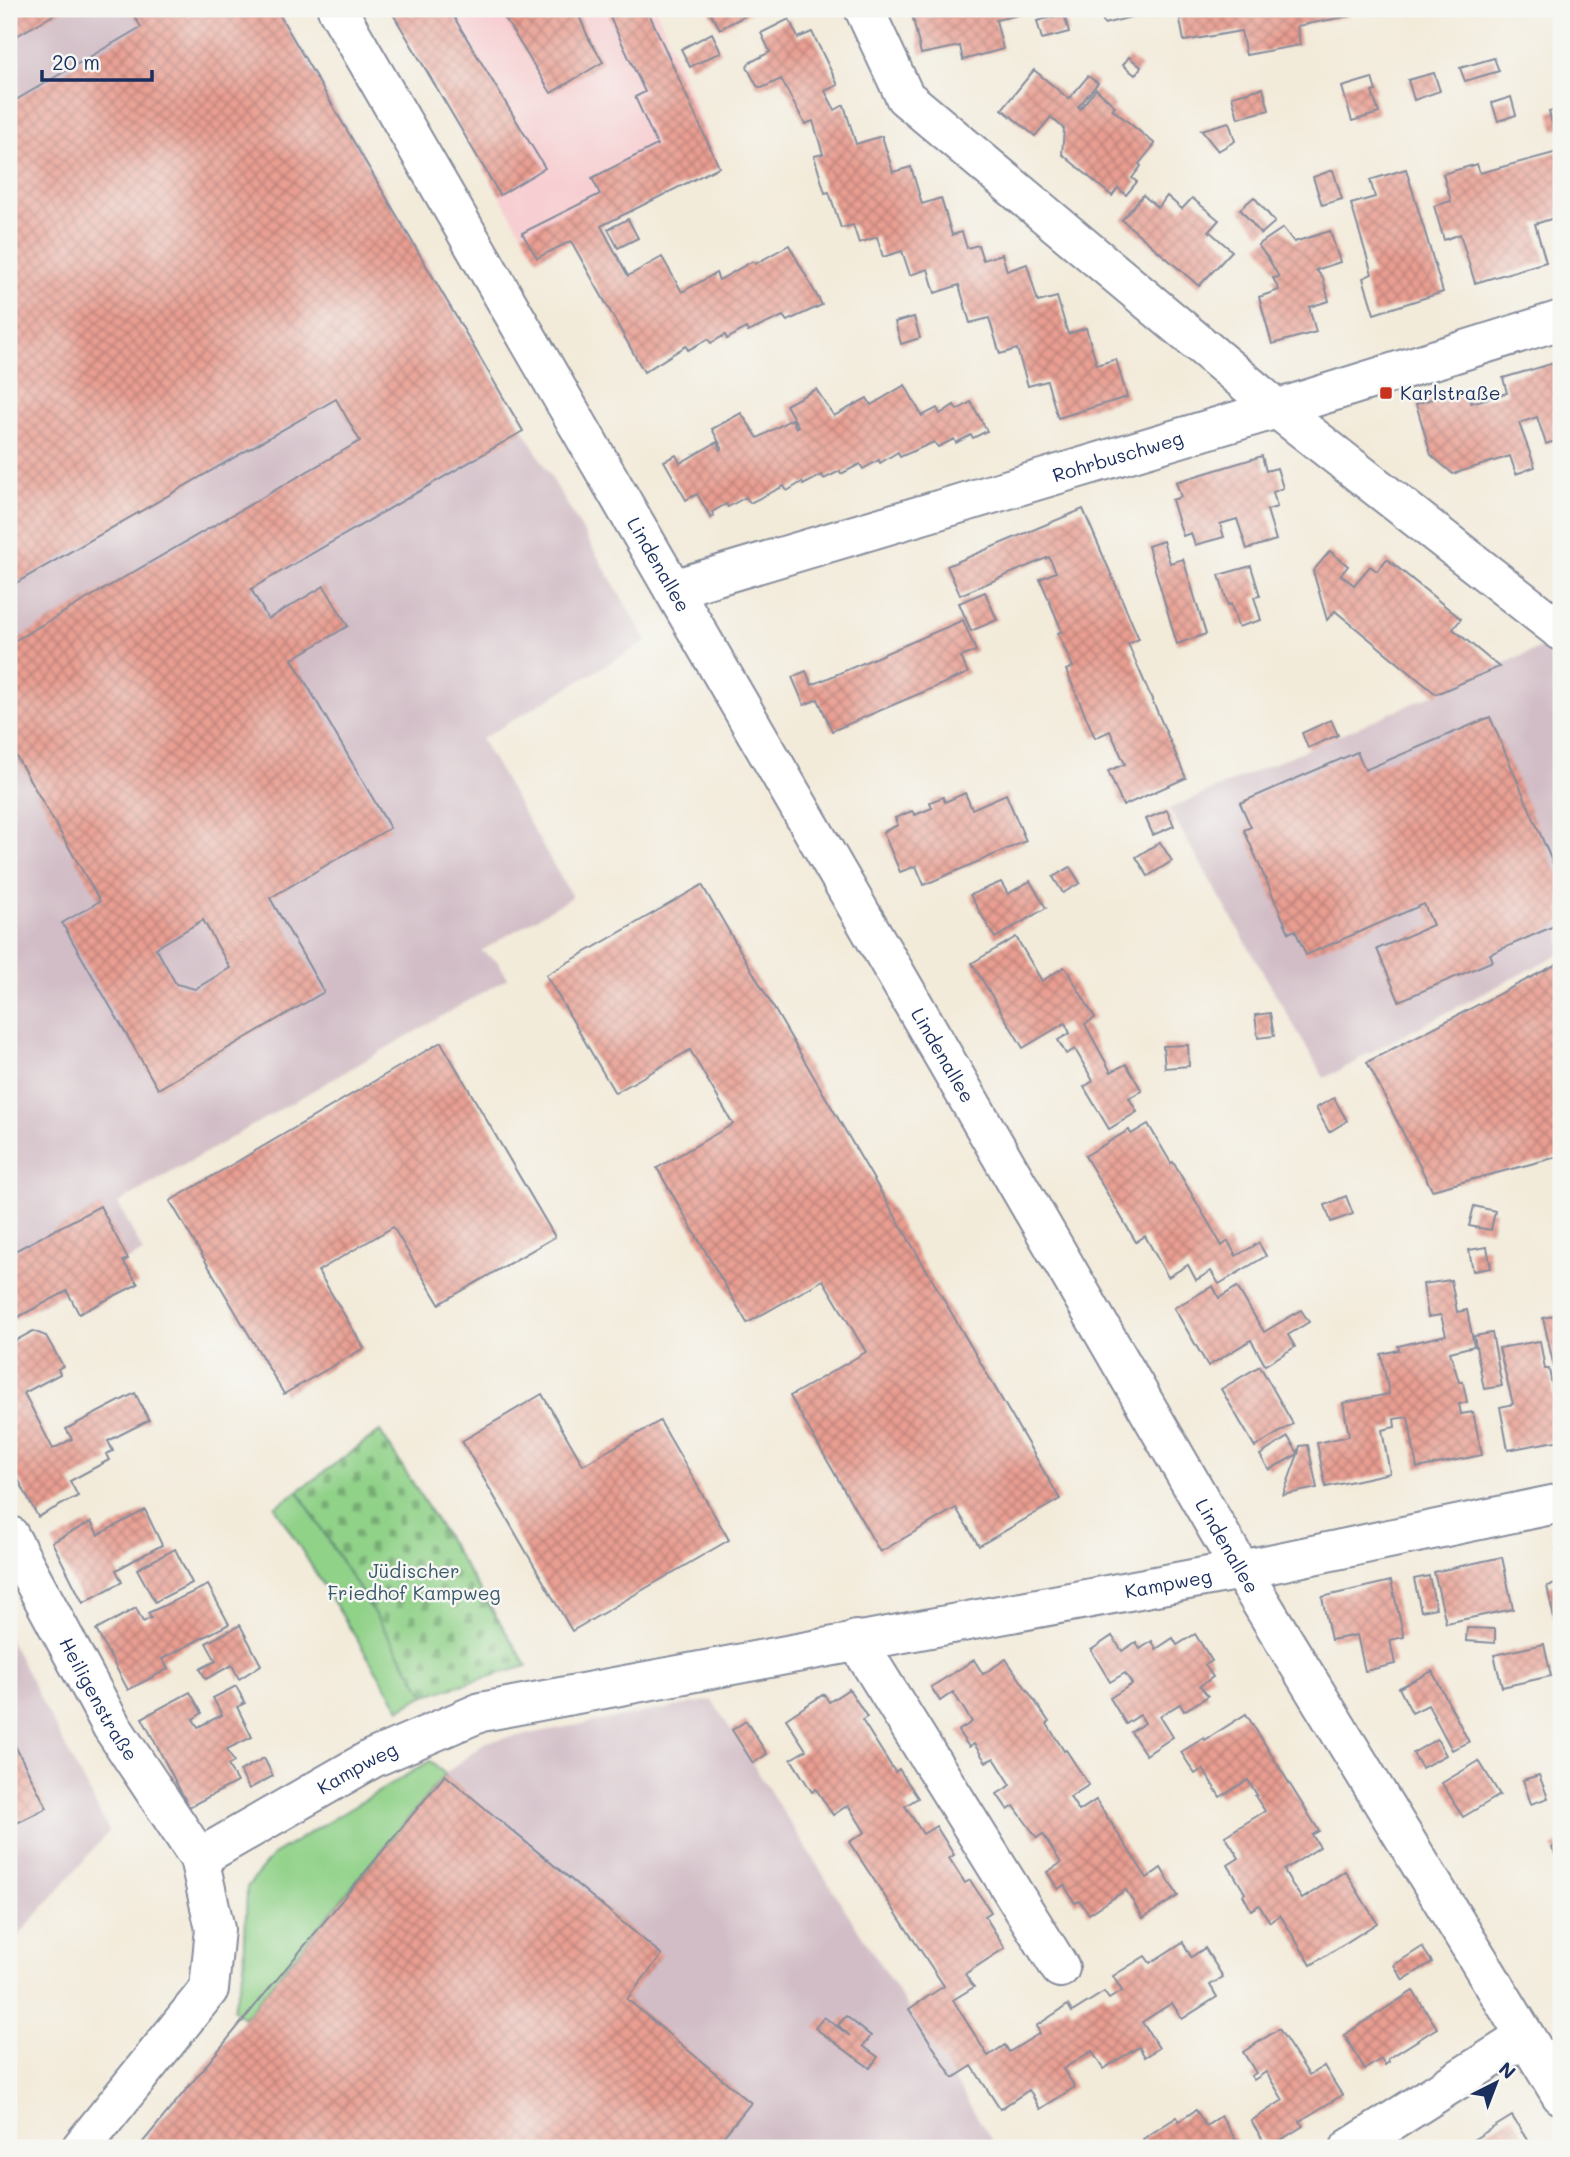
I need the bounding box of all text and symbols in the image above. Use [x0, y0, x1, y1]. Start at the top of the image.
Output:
scale bar [42, 38, 152, 82]
text: 20 m [52, 48, 100, 75]
place label: Karlstraße [1400, 380, 1500, 405]
marker: Karlstraße [1378, 385, 1394, 401]
street label: Rohrbuschweg [1049, 425, 1186, 487]
street label: Lindenallee [622, 512, 696, 616]
street label: Lindenallee [906, 1003, 981, 1107]
street label: Lindenallee [1190, 1494, 1265, 1598]
park label: Jüdischer Friedhof Kampweg [328, 1558, 501, 1605]
street label: Kampweg [1122, 1563, 1213, 1603]
street label: Heiligenstraße [54, 1633, 144, 1765]
street label: Kampweg [312, 1736, 401, 1800]
north arrow [1462, 2048, 1532, 2118]
text: N [1494, 2056, 1521, 2084]

